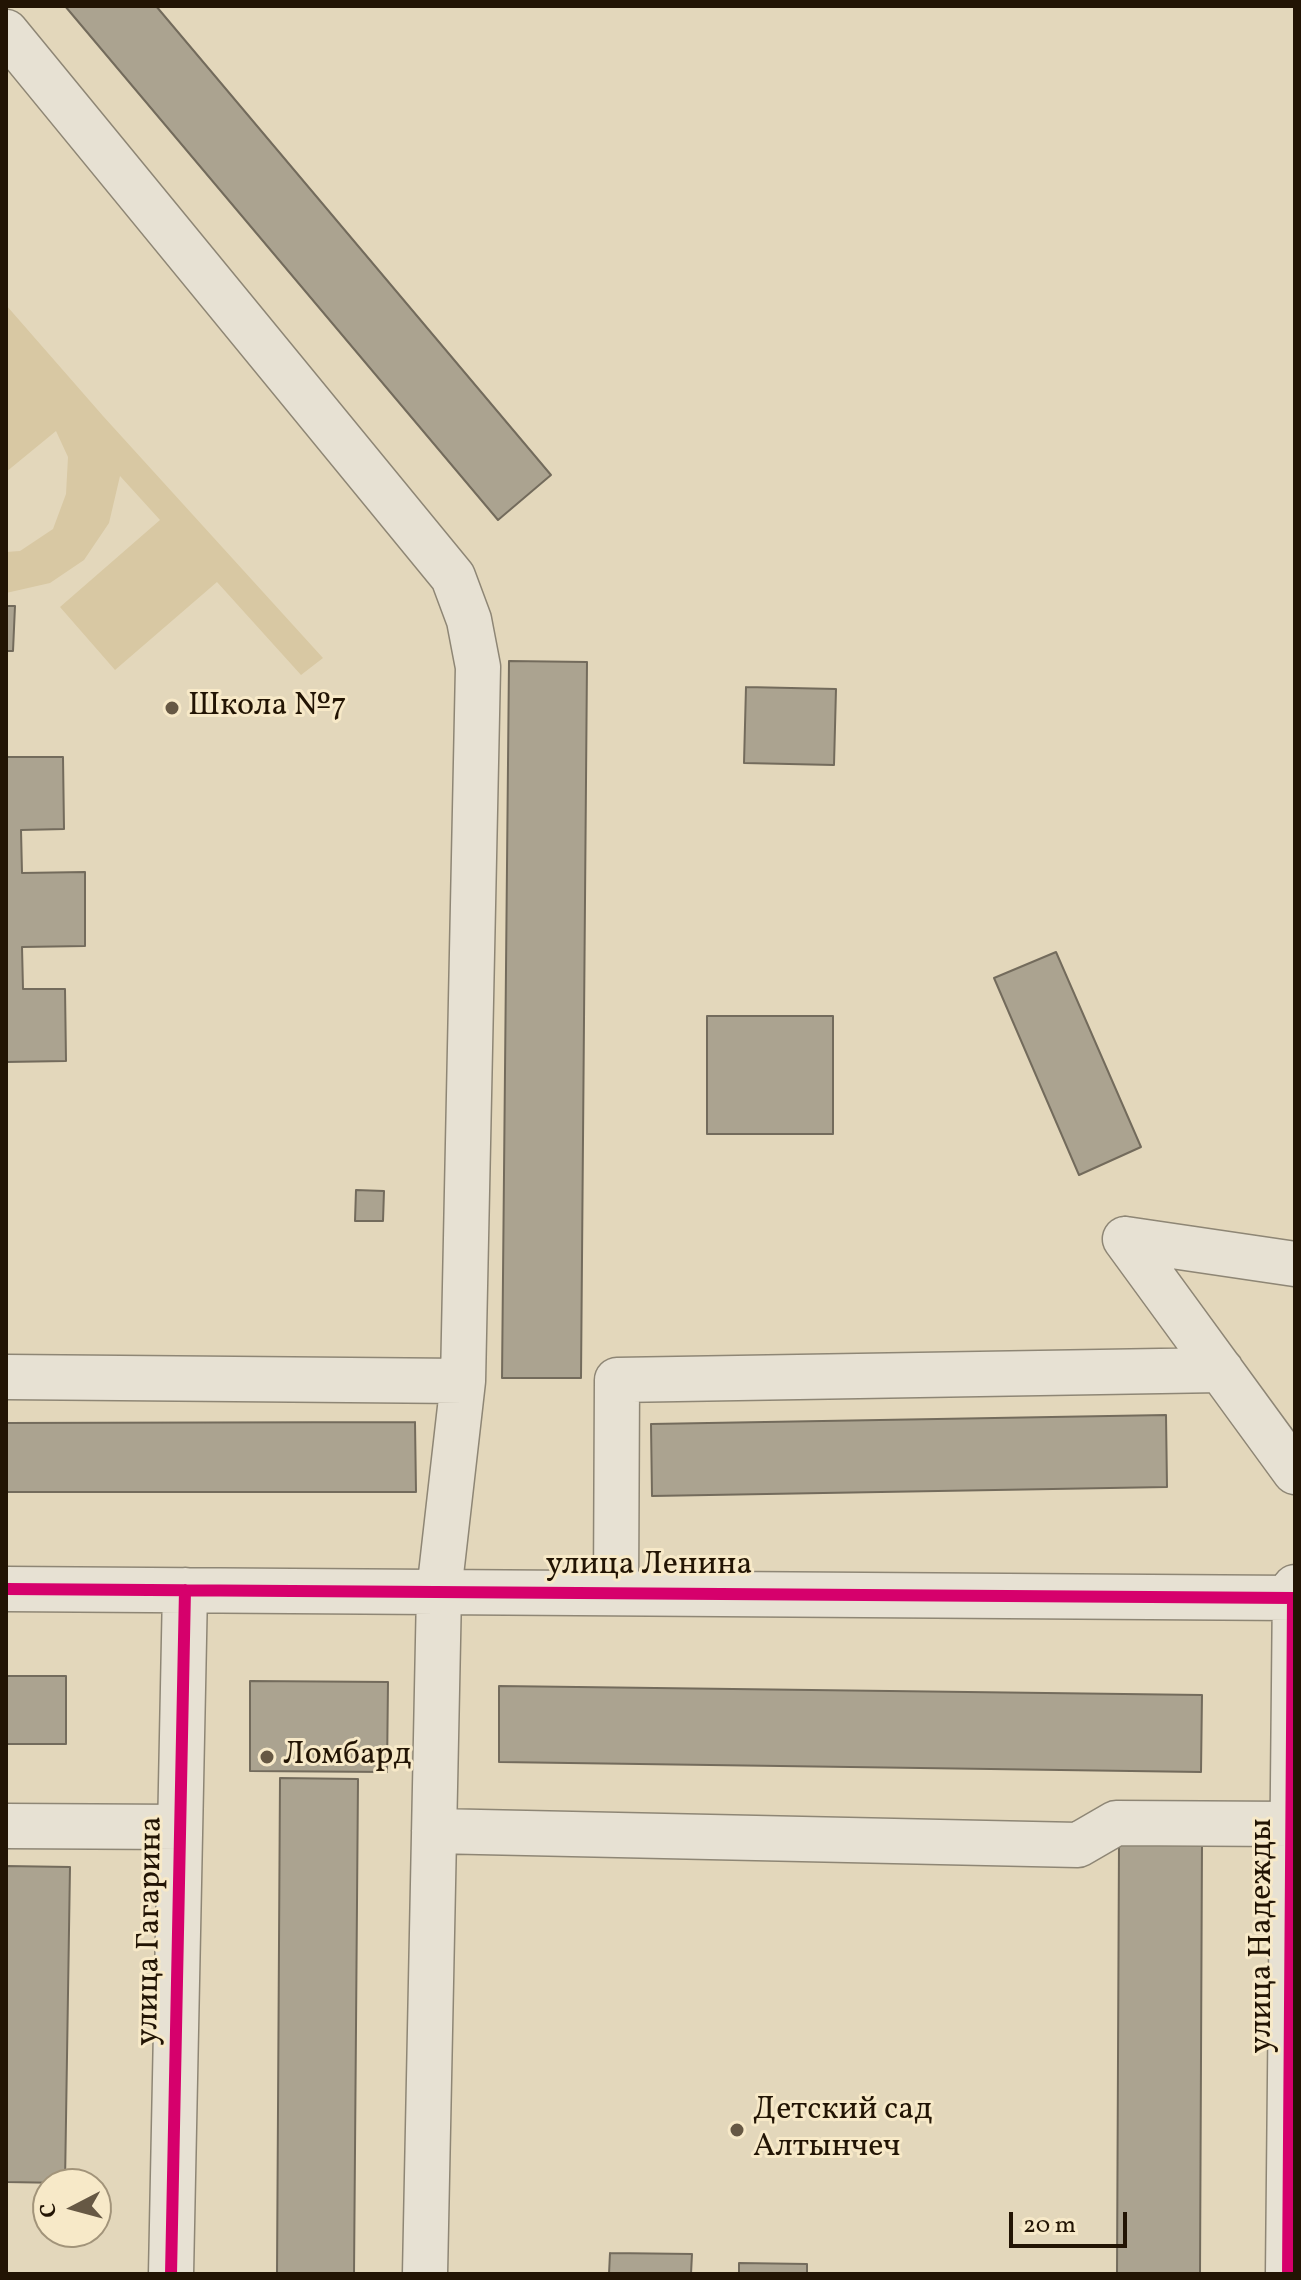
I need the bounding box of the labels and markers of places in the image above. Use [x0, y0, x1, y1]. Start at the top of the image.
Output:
place label: Школа №7 [188, 689, 347, 727]
marker: Школа №7 [163, 699, 181, 717]
place label: Ломбард [283, 1738, 411, 1776]
marker: Ломбард [258, 1748, 276, 1766]
place label: Детский сад Алтынчеч [753, 2093, 932, 2168]
marker: Детский сад Алтынчеч [728, 2121, 746, 2139]

